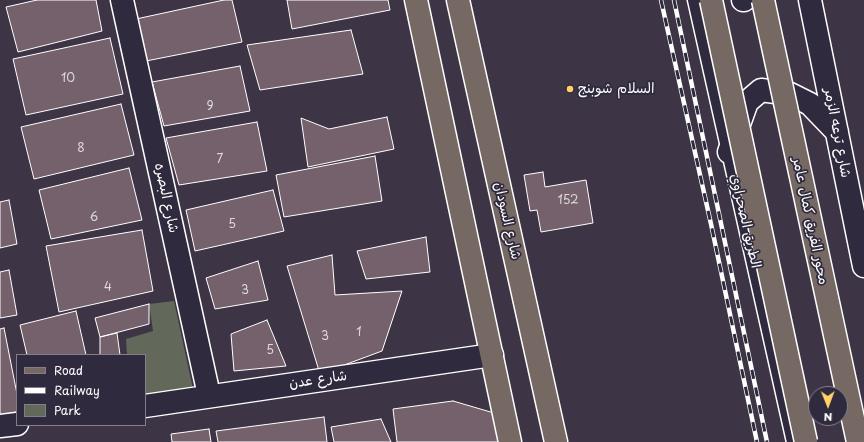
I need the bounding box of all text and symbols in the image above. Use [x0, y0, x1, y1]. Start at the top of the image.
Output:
house number: 10 [61, 72, 75, 86]
place label: السلام شوبنج [578, 81, 655, 97]
marker: السلام شوبنج [565, 84, 575, 94]
street label: شارع ترعه الزمر [820, 87, 854, 179]
house number: 9 [206, 100, 214, 114]
house number: 8 [77, 142, 85, 156]
house number: 7 [217, 153, 223, 167]
street label: محور الفريق كمال عامر [788, 156, 832, 286]
street label: شارع البصره [150, 161, 182, 235]
street label: الطريق الصحراوي [726, 172, 764, 270]
street label: شارع السودان [490, 181, 524, 261]
house number: 152 [557, 194, 579, 208]
house number: 6 [90, 211, 98, 225]
house number: 5 [228, 218, 236, 232]
house number: 4 [104, 281, 112, 295]
house number: 3 [241, 284, 249, 298]
house number: 1 [356, 326, 362, 340]
house number: 3 [321, 330, 329, 344]
house number: 5 [266, 344, 274, 358]
legend [16, 354, 146, 426]
text: Road [54, 361, 83, 379]
street label: شارع عدن [288, 368, 348, 392]
text: Railway [54, 381, 100, 399]
north arrow [808, 386, 848, 426]
text: Park [54, 401, 81, 419]
text: N [824, 409, 833, 426]

